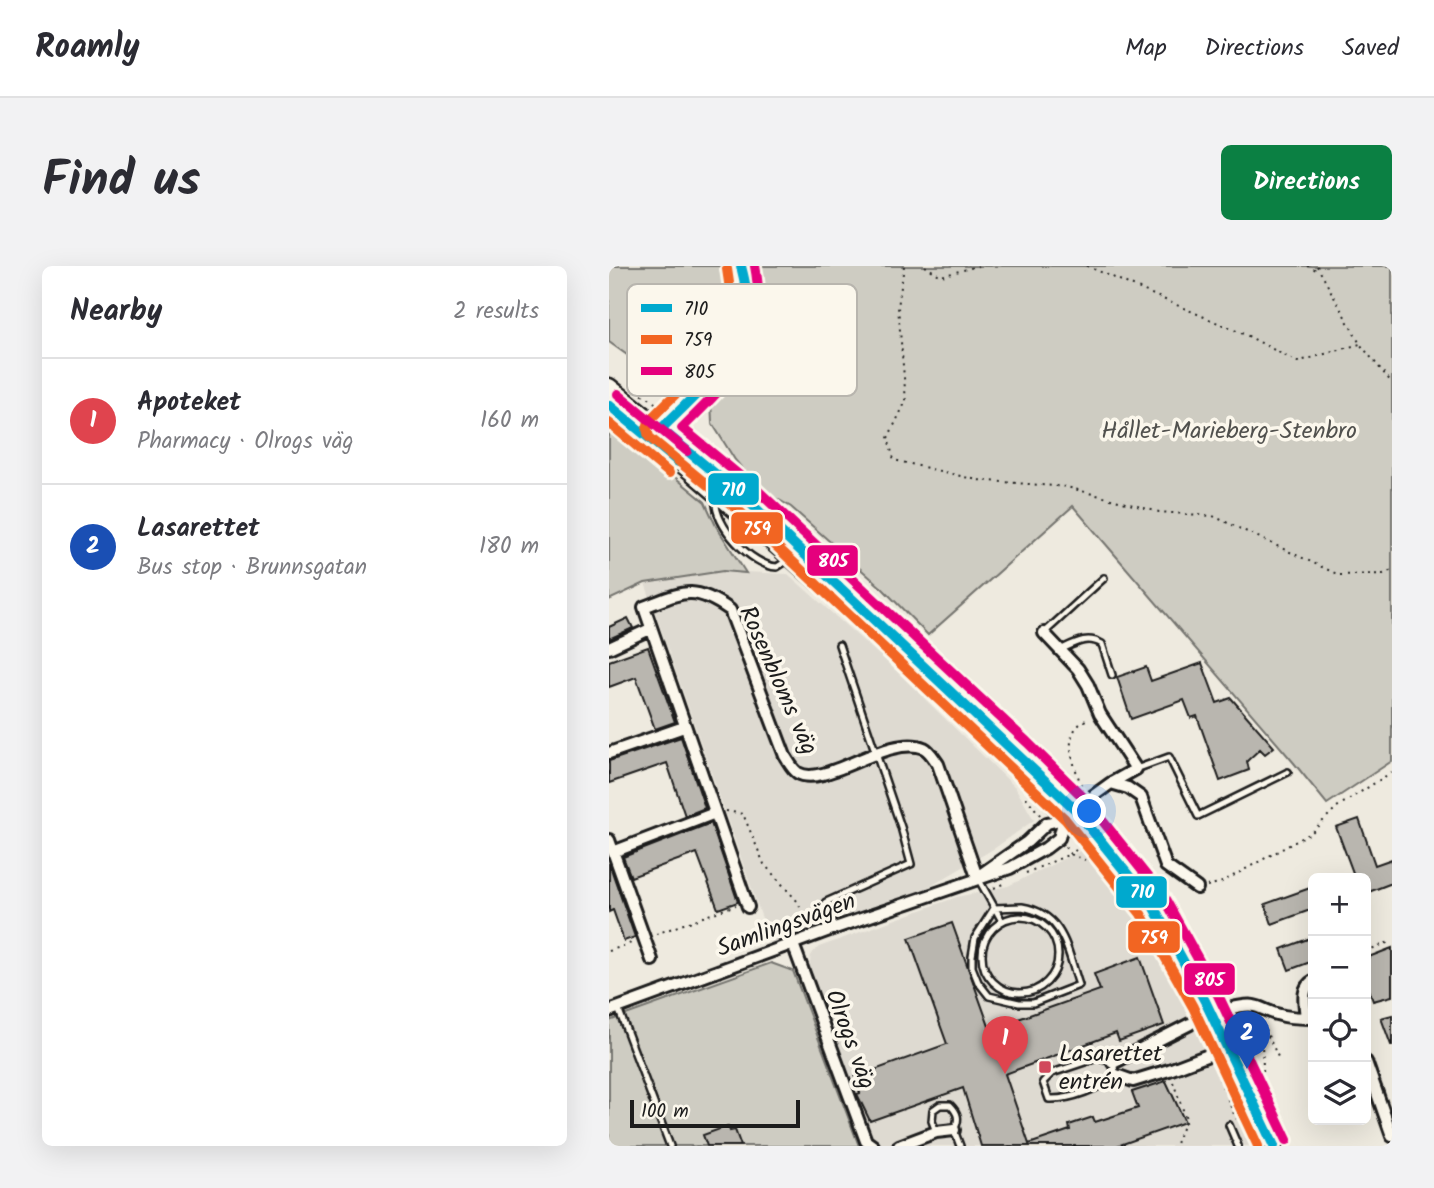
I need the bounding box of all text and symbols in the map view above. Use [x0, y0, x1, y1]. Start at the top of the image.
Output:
text: Roamly [35, 22, 140, 75]
text: Map [1125, 29, 1167, 68]
text: Directions [1205, 29, 1304, 68]
text: Saved [1342, 29, 1399, 68]
text: Find us [42, 143, 200, 221]
button: Directions [1221, 145, 1392, 220]
legend [627, 284, 857, 396]
text: Nearby [70, 288, 162, 336]
text: 2 results [453, 294, 539, 330]
text: 710 [684, 295, 708, 325]
text: 759 [684, 326, 712, 356]
text: 805 [684, 358, 717, 388]
text: Apoteket [137, 382, 241, 424]
text: 1 [90, 403, 96, 439]
text: 160 m [480, 403, 539, 439]
park label: Hållet-Marieberg-Stenbro [1101, 412, 1357, 451]
text: Pharmacy · Olrogs väg [137, 424, 353, 460]
line badge: 710 [707, 472, 760, 506]
text: 710 [721, 476, 745, 506]
text: Lasarettet [137, 508, 260, 550]
line badge: 759 [730, 511, 784, 545]
text: 759 [743, 515, 771, 545]
text: 2 [86, 529, 100, 565]
text: 180 m [479, 529, 539, 565]
line badge: 805 [806, 544, 859, 577]
text: 805 [818, 547, 850, 577]
text: Bus stop · Brunnsgatan [137, 550, 367, 586]
street label: Rosenbloms väg [727, 600, 828, 762]
your location [1072, 794, 1106, 828]
map controls [1308, 873, 1371, 1125]
button: + [1308, 873, 1371, 936]
line badge: 710 [1115, 875, 1168, 909]
text: 710 [1130, 878, 1154, 908]
street label: Samlingsvägen [711, 882, 862, 969]
line badge: 759 [1127, 920, 1181, 954]
text: 759 [1140, 924, 1168, 954]
button: − [1308, 936, 1371, 999]
line badge: 805 [1183, 962, 1236, 996]
text: 805 [1194, 966, 1226, 996]
street label: Olrogs väg [814, 984, 886, 1095]
button: locate [1308, 999, 1371, 1062]
pin: 2 [1224, 1011, 1270, 1069]
pin: 1 [982, 1016, 1028, 1074]
place label: Lasarettet entrén [1059, 1035, 1163, 1102]
marker: Lasarettet entrén [1037, 1059, 1053, 1075]
button: layers [1308, 1062, 1371, 1125]
scale bar [630, 1097, 800, 1129]
text: 100 m [641, 1097, 689, 1127]

